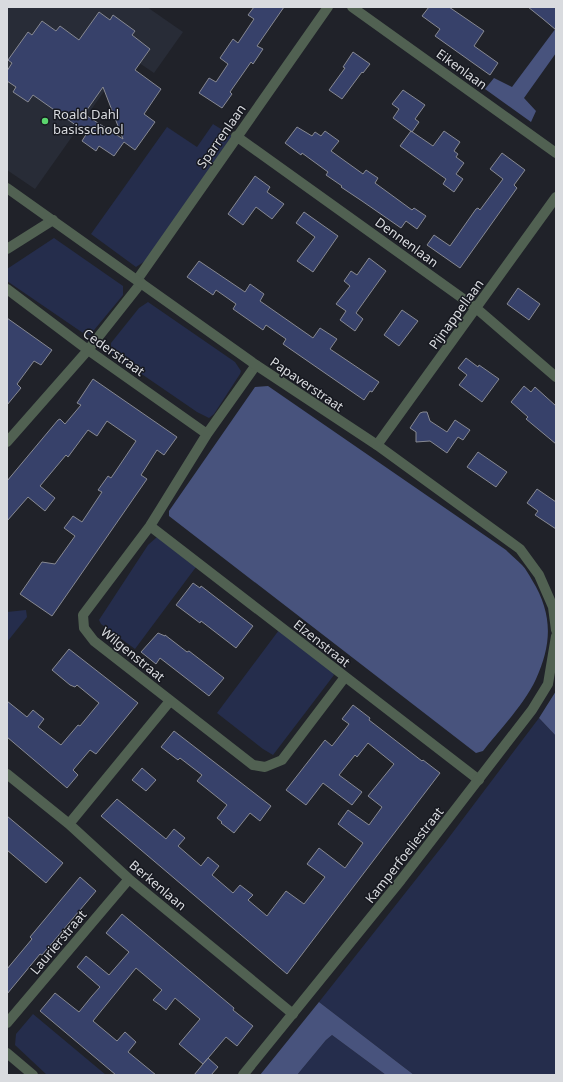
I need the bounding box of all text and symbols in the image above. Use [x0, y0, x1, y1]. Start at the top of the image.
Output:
street label: Eikenlaan [433, 44, 491, 94]
street label: Sparrenlaan [192, 100, 250, 172]
place label: Roald Dahl basisschool [53, 105, 124, 138]
marker: Roald Dahl basisschool [40, 116, 50, 126]
street label: Dennenlaan [372, 213, 442, 271]
street label: Pijnappellaan [424, 275, 488, 353]
street label: Cederstraat [80, 324, 149, 380]
street label: Papaverstraat [267, 353, 348, 415]
street label: Elzenstraat [290, 615, 354, 671]
street label: Wilgenstraat [97, 623, 169, 686]
street label: Kamperfoeliestraat [361, 803, 447, 907]
street label: Berkenlaan [126, 856, 190, 914]
street label: Laurierstraat [26, 906, 90, 978]

